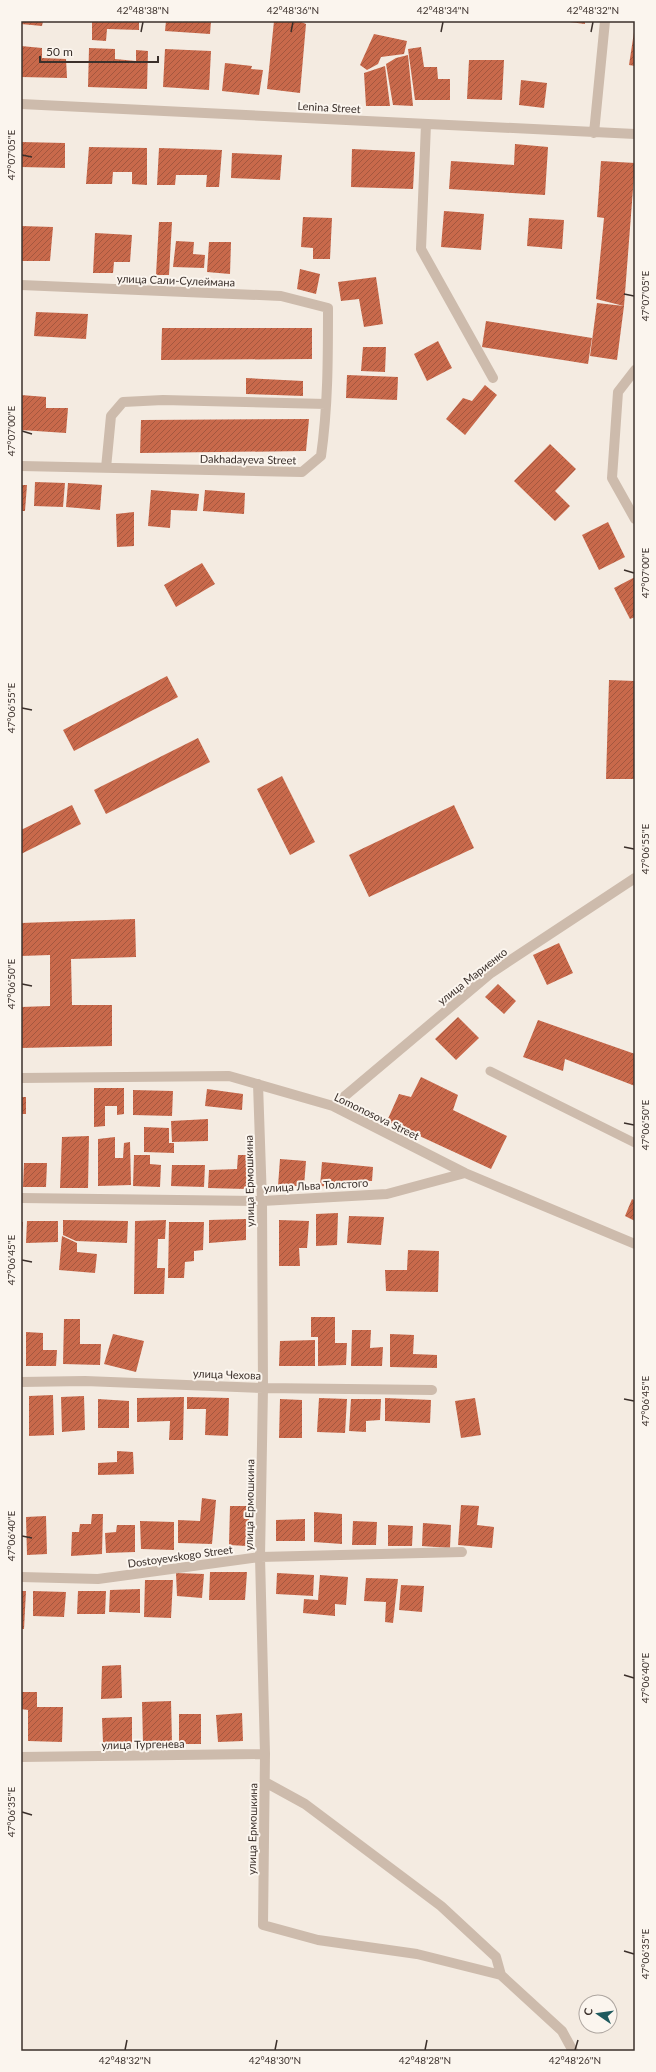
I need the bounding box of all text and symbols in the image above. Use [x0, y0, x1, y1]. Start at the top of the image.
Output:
text: 42°48'38"N [117, 4, 169, 16]
text: 42°48'36"N [267, 4, 319, 16]
text: 42°48'34"N [417, 4, 469, 16]
text: 42°48'32"N [567, 4, 619, 16]
scale bar [40, 38, 158, 64]
text: 50 m [46, 44, 73, 59]
street label: Lenina Street [297, 99, 361, 115]
text: 47°07'05"E [5, 130, 17, 180]
street label: улица Сали-Сулеймана [117, 271, 235, 289]
text: 47°07'05"E [639, 271, 651, 321]
text: 47°07'00"E [5, 406, 17, 456]
street label: Dakhadayeva Street [200, 452, 296, 466]
text: 47°07'00"E [639, 548, 651, 598]
text: 47°06'55"E [5, 683, 17, 733]
text: 47°06'55"E [639, 824, 651, 874]
street label: улица Мариенко [435, 945, 509, 1007]
text: 47°06'50"E [5, 959, 17, 1009]
street label: Lomonosova Street [332, 1090, 422, 1142]
text: 47°06'50"E [639, 1100, 651, 1150]
street label: улица Ермошкина [242, 1135, 256, 1227]
street label: улица Льва Толстого [263, 1176, 369, 1194]
text: 47°06'45"E [5, 1235, 17, 1285]
street label: улица Чехова [193, 1366, 261, 1382]
text: 47°06'45"E [639, 1376, 651, 1426]
street label: улица Ермошкина [242, 1459, 256, 1551]
text: 47°06'40"E [5, 1511, 17, 1561]
street label: Dostoyevskogo Street [127, 1542, 233, 1570]
text: 47°06'40"E [639, 1653, 651, 1703]
street label: улица Тургенева [101, 1737, 185, 1751]
street label: улица Ермошкина [245, 1783, 259, 1875]
text: 47°06'35"E [5, 1787, 17, 1837]
text: 47°06'35"E [639, 1929, 651, 1979]
north arrow [578, 1994, 618, 2034]
text: С [581, 2006, 595, 2017]
text: 42°48'32"N [99, 2054, 151, 2066]
text: 42°48'30"N [249, 2054, 301, 2066]
text: 42°48'28"N [399, 2054, 451, 2066]
text: 42°48'26"N [549, 2054, 601, 2066]

